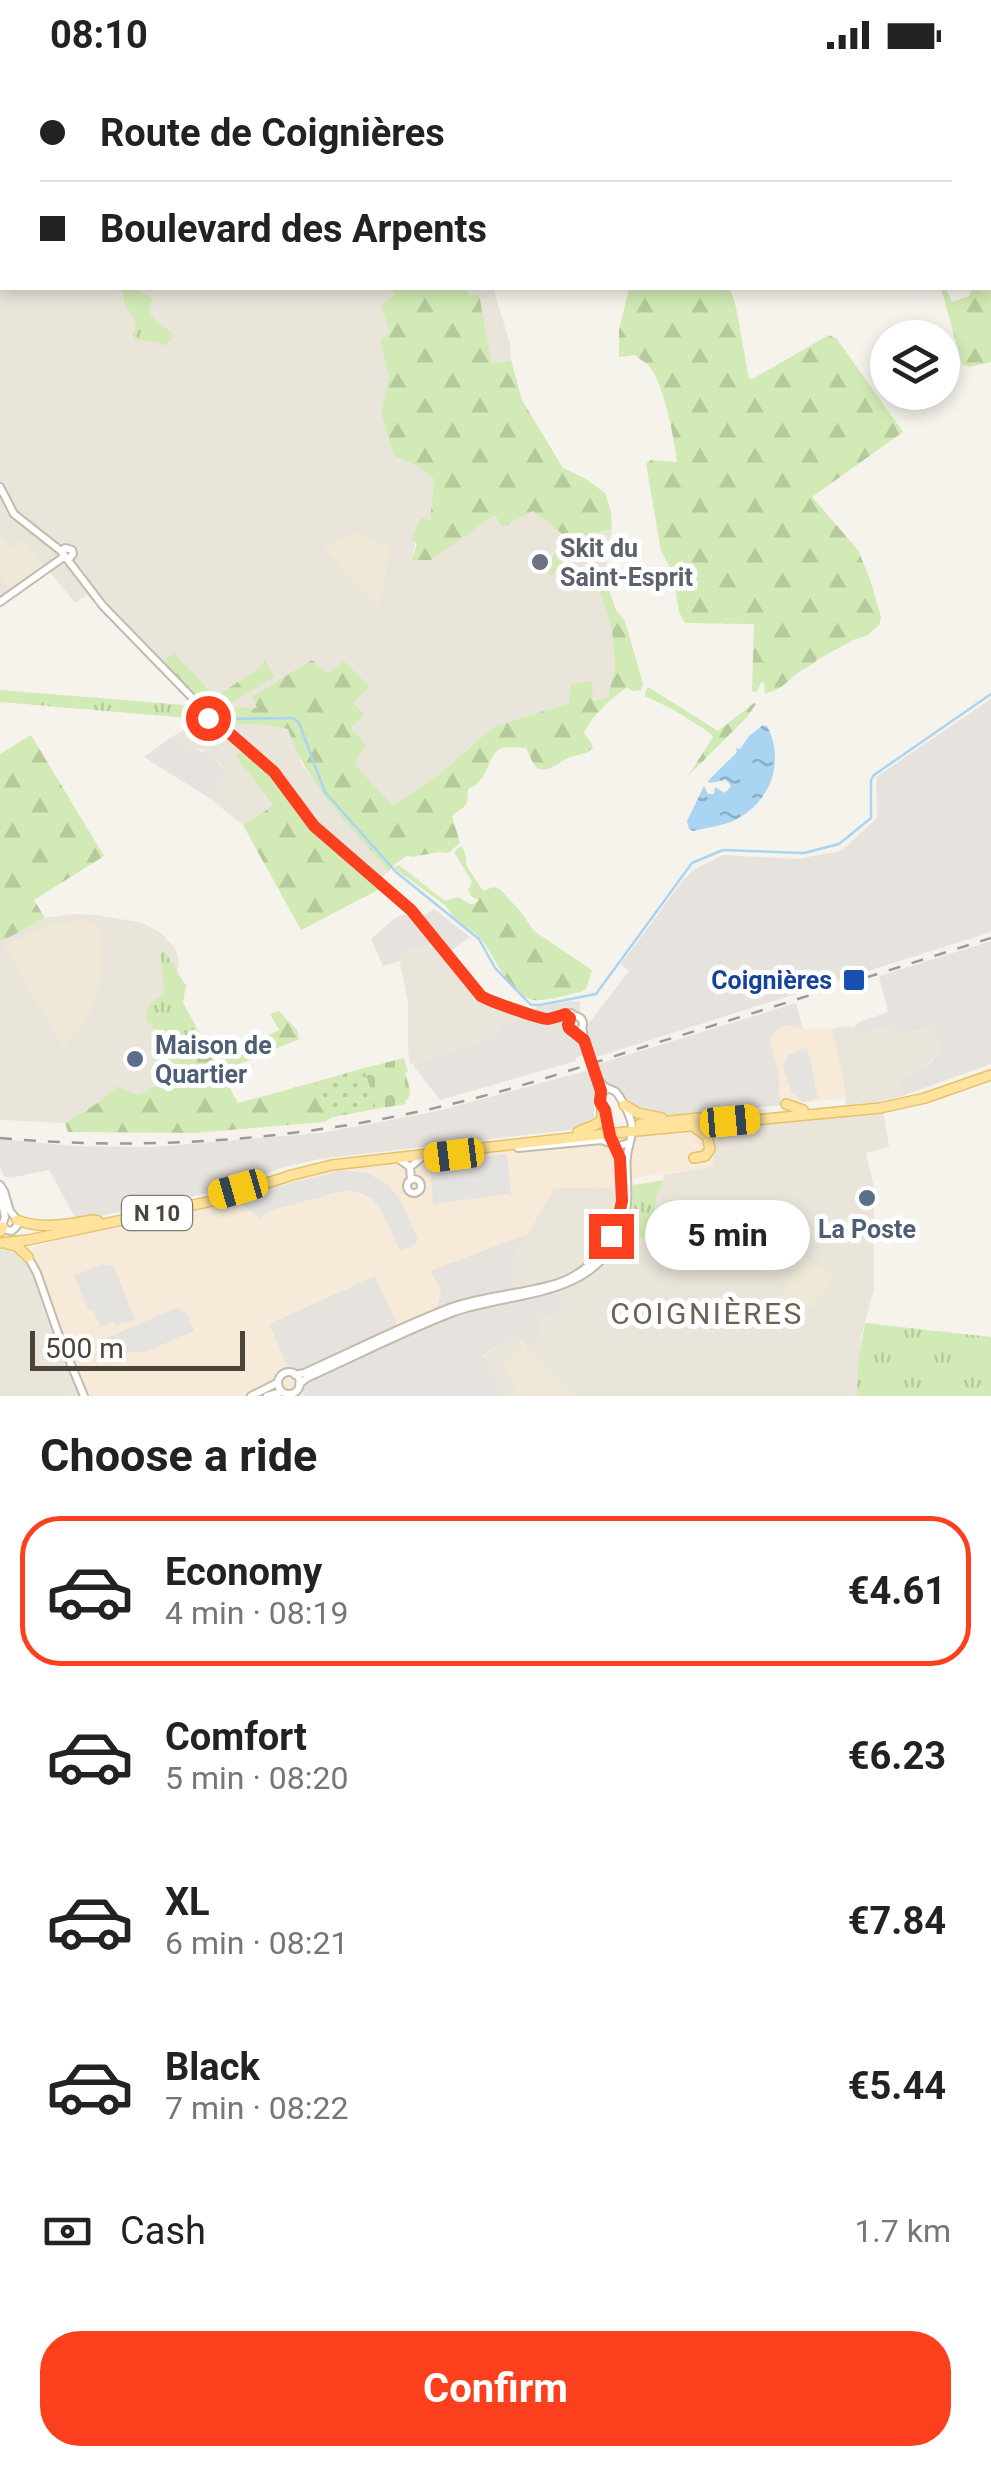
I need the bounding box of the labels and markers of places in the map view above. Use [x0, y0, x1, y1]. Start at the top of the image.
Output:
place label: Skit du Saint-Esprit [560, 534, 693, 592]
marker: Skit du Saint-Esprit [529, 551, 551, 573]
place label: Coignières [711, 966, 832, 995]
marker: Coignières [841, 967, 867, 993]
place label: Maison de Quartier [155, 1031, 272, 1089]
marker: Maison de Quartier [124, 1048, 146, 1070]
marker: La Poste [856, 1187, 878, 1209]
place label: La Poste [818, 1215, 916, 1244]

